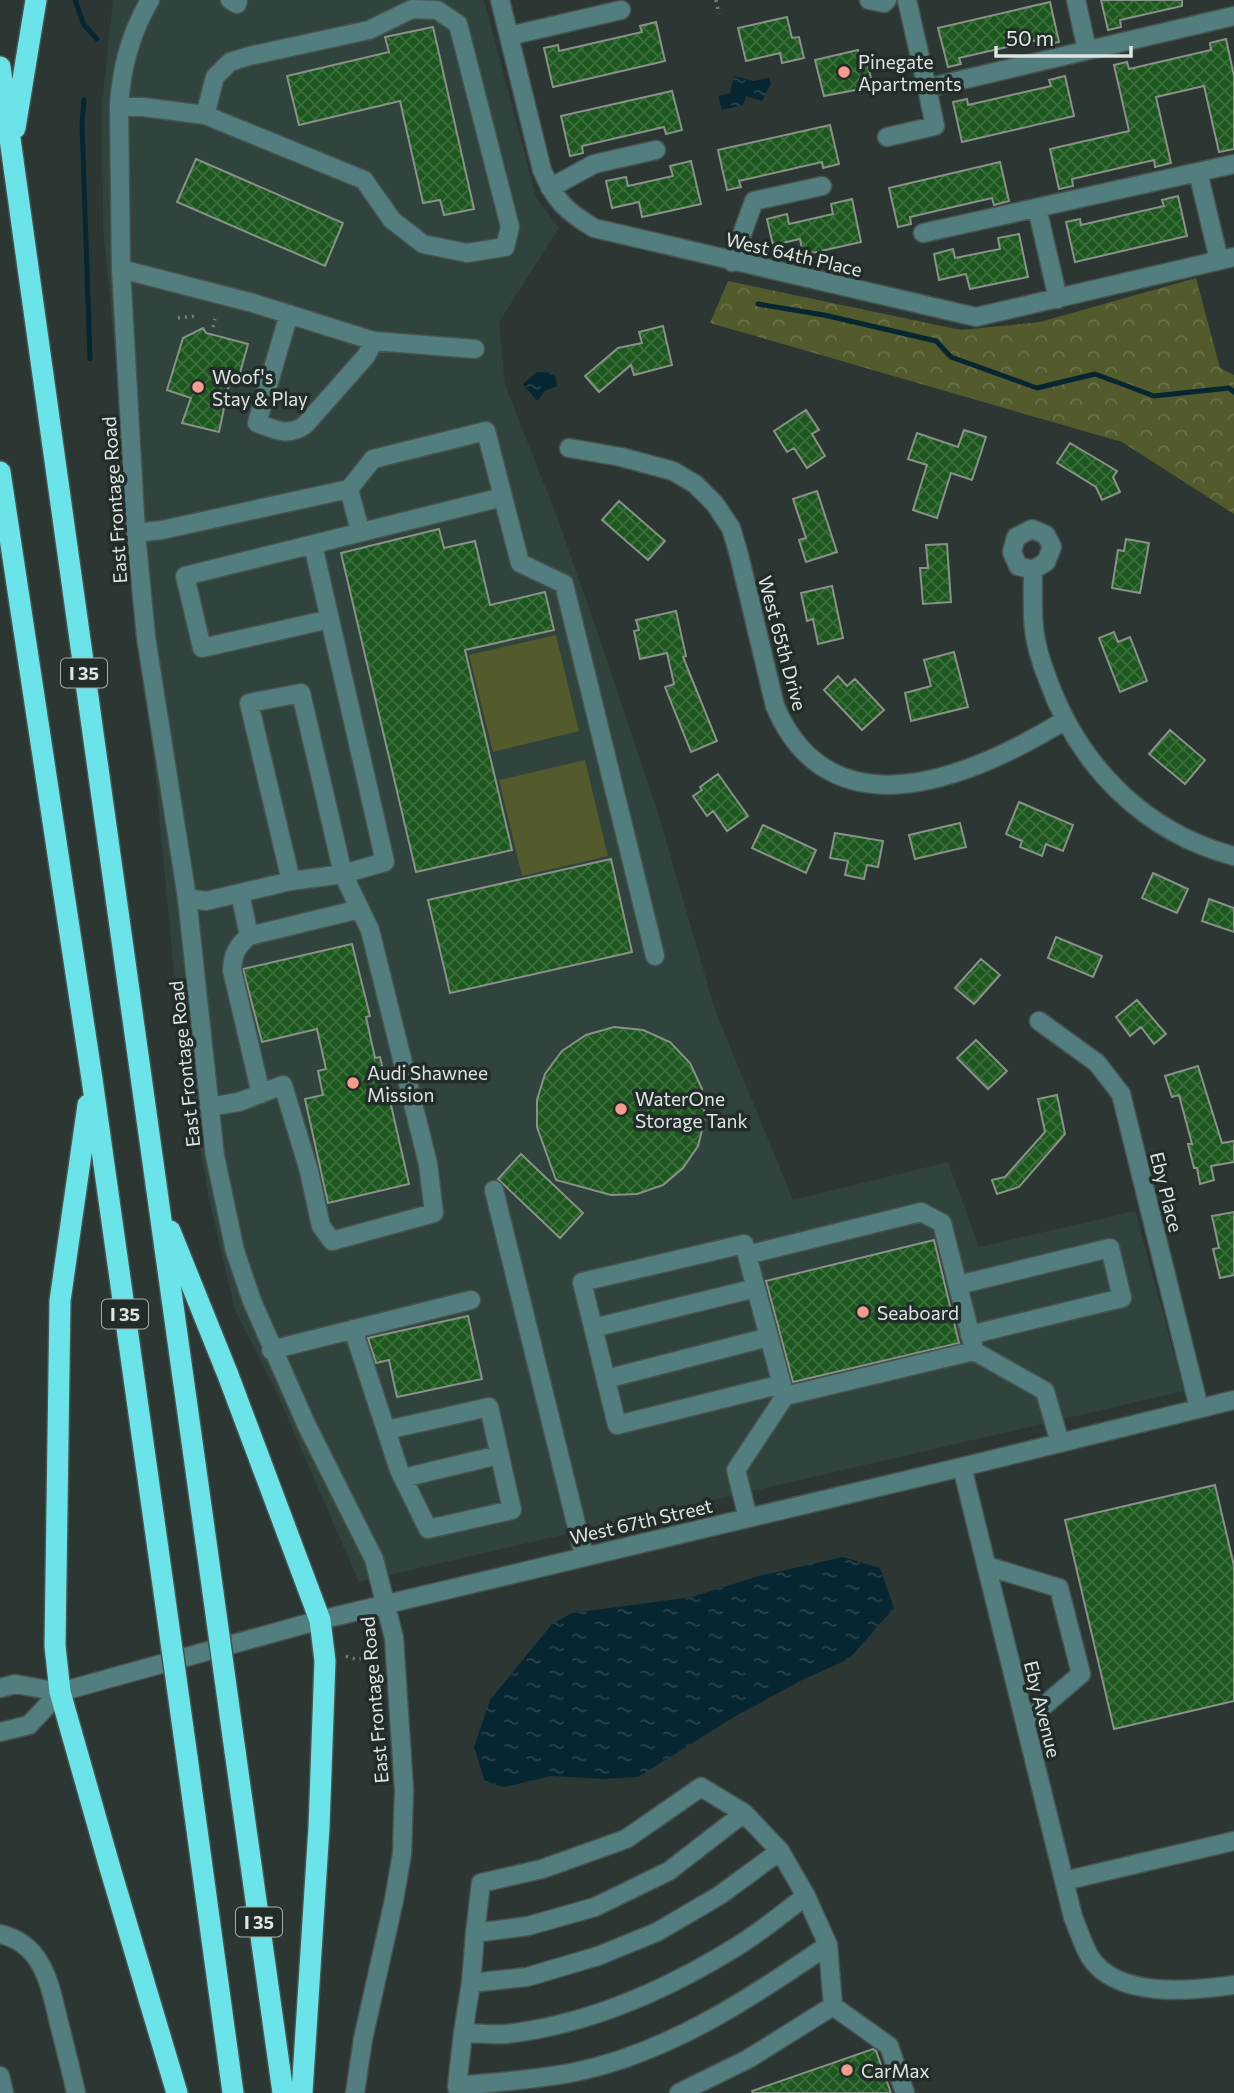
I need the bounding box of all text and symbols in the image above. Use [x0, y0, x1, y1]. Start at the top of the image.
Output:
scale bar [996, 14, 1131, 58]
text: 50 m [1006, 25, 1054, 50]
place label: Pinegate Apartments [858, 50, 962, 95]
marker: Pinegate Apartments [836, 64, 852, 80]
street label: West 64th Place [723, 227, 865, 281]
place label: Woof's Stay & Play [212, 365, 308, 410]
marker: Woof's Stay & Play [190, 379, 206, 395]
street label: East Frontage Road [97, 416, 131, 584]
street label: West 65th Drive [754, 573, 812, 713]
road number: I 35 [61, 658, 107, 688]
street label: East Frontage Road [164, 980, 204, 1148]
place label: Audi Shawnee Mission [367, 1061, 488, 1106]
marker: Audi Shawnee Mission [345, 1075, 361, 1091]
place label: WaterOne Storage Tank [635, 1087, 748, 1132]
marker: WaterOne Storage Tank [613, 1101, 629, 1117]
street label: Eby Place [1146, 1150, 1188, 1234]
road number: I 35 [102, 1300, 148, 1329]
place label: Seaboard [877, 1301, 959, 1324]
marker: Seaboard [855, 1304, 871, 1320]
street label: West 67th Street [567, 1493, 715, 1549]
street label: East Frontage Road [355, 1616, 393, 1784]
street label: Eby Avenue [1020, 1658, 1066, 1760]
road number: I 35 [236, 1908, 282, 1936]
place label: CarMax [861, 2059, 930, 2082]
marker: CarMax [839, 2062, 855, 2078]

